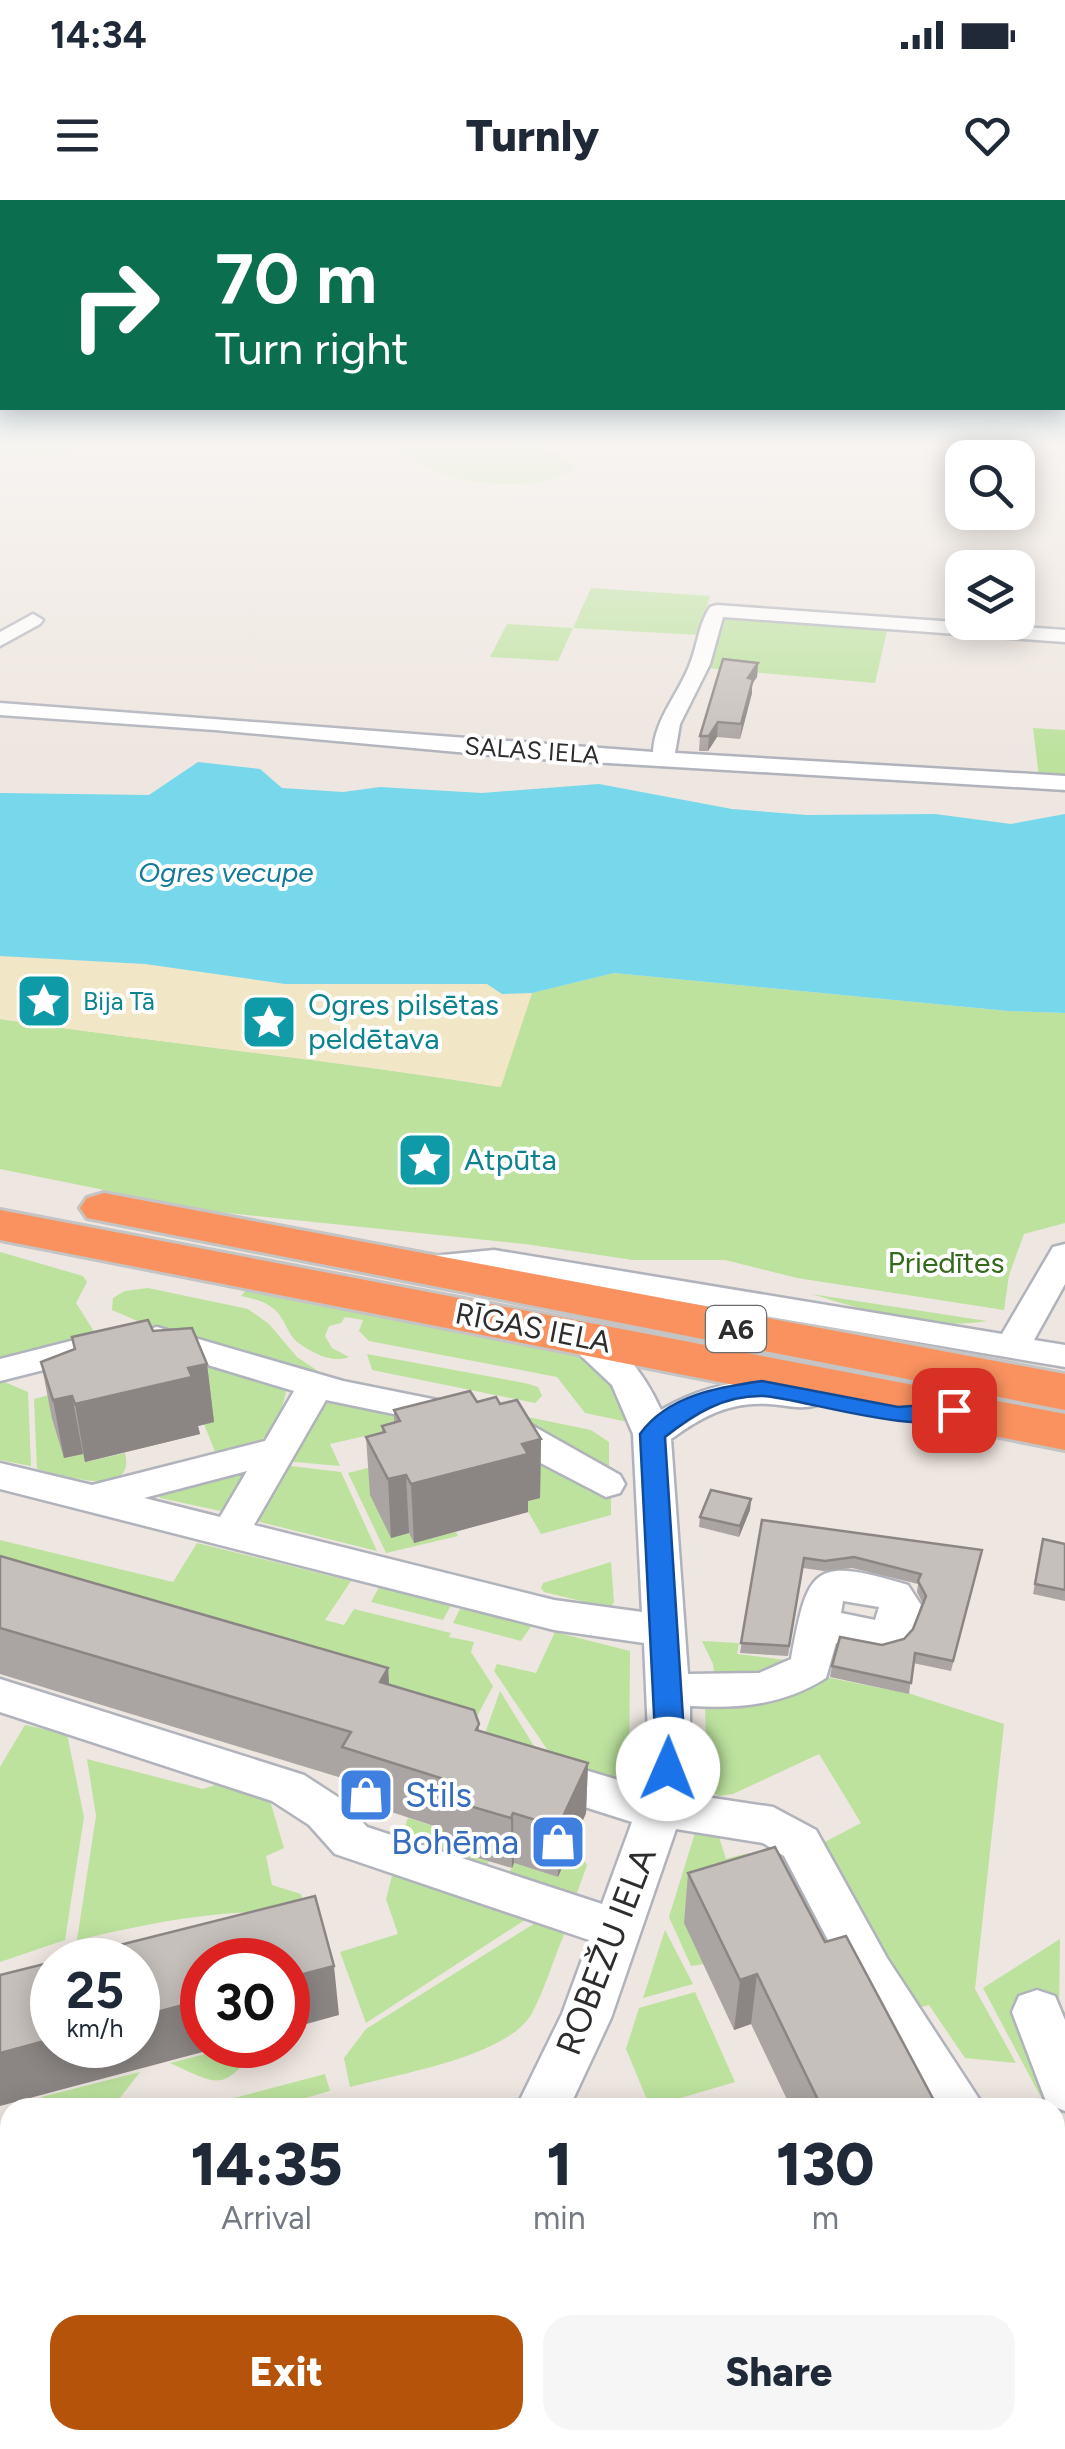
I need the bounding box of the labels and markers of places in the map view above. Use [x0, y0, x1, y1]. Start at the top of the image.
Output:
place icon: Bija Tā [14, 971, 74, 1031]
place label: Bija Tā [83, 986, 155, 1016]
place label: Ogres pilsētas peldētava [308, 986, 499, 1057]
place icon: Ogres pilsētas peldētava [239, 992, 299, 1052]
place icon: Atpūta [395, 1130, 455, 1190]
place label: Atpūta [464, 1141, 557, 1178]
pin [912, 1368, 997, 1453]
shop icon: Stils [336, 1765, 396, 1825]
place label: Stils [405, 1774, 472, 1816]
shop icon: Bohēma [528, 1812, 588, 1872]
place label: Bohēma [391, 1821, 519, 1863]

